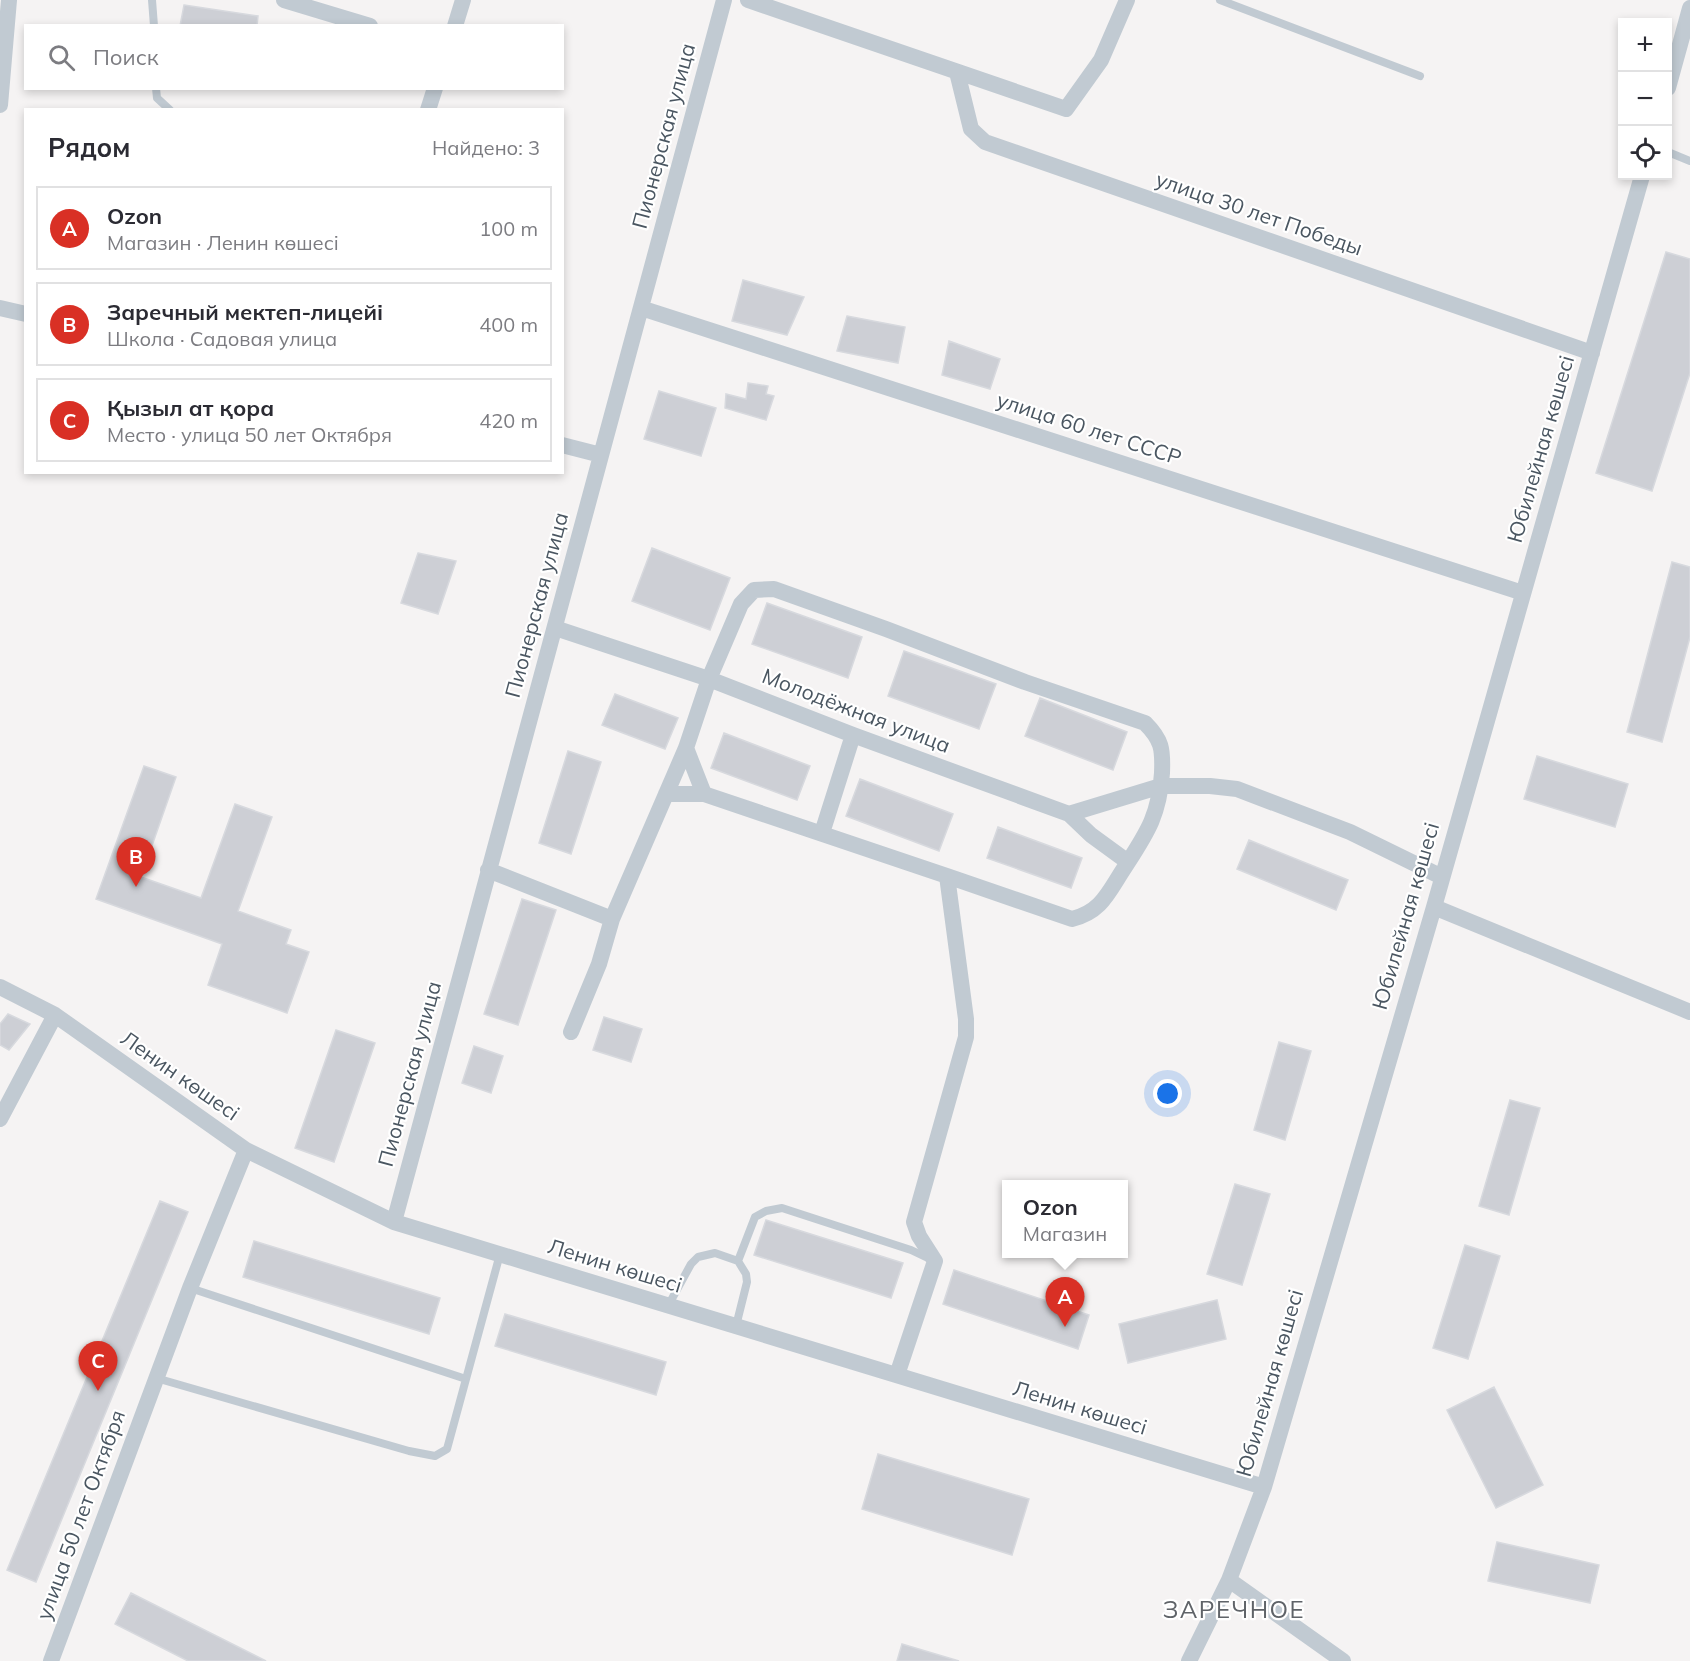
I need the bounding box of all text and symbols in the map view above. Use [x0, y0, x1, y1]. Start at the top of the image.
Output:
map controls [1618, 18, 1672, 180]
button: + [1618, 18, 1672, 72]
search box [24, 24, 564, 90]
street label: Пионерская улица [626, 40, 700, 231]
icon: search [45, 41, 78, 74]
text: Поиск [93, 43, 159, 71]
button: − [1618, 72, 1672, 126]
button: locate [1618, 126, 1672, 180]
text: Рядом [48, 131, 131, 164]
text: Найдено: 3 [432, 135, 540, 160]
street label: улица 30 лет Победы [1153, 165, 1366, 261]
text: Ozon [107, 202, 162, 230]
text: A [62, 216, 77, 241]
text: 100 m [479, 216, 538, 241]
text: Магазин · Ленин көшесі [107, 230, 339, 255]
text: Заречный мектеп-лицейі [107, 298, 383, 326]
text: B [63, 312, 76, 337]
text: 400 m [479, 312, 538, 337]
text: Школа · Садовая улица [107, 326, 337, 351]
street label: Юбилейная көшесі [1501, 352, 1579, 545]
street label: улица 60 лет СССР [994, 386, 1185, 470]
text: Қызыл ат қора [107, 394, 274, 422]
text: C [63, 408, 76, 433]
text: 420 m [479, 408, 538, 433]
text: Место · улица 50 лет Октября [107, 422, 392, 447]
street label: Пионерская улица [499, 509, 573, 700]
street label: Молодёжная улица [759, 662, 954, 758]
street label: Юбилейная көшесі [1366, 819, 1444, 1012]
pin: B [116, 838, 156, 887]
street label: Пионерская улица [372, 978, 446, 1169]
street label: Ленин көшесі [116, 1025, 245, 1126]
your location [1153, 1079, 1182, 1108]
popup [1002, 1180, 1128, 1258]
text: Ozon [1023, 1193, 1078, 1221]
text: Магазин [1023, 1221, 1107, 1246]
street label: Ленин көшесі [545, 1232, 685, 1298]
pin: A [1046, 1278, 1084, 1327]
street label: Юбилейная көшесі [1230, 1286, 1308, 1479]
pin: C [78, 1342, 118, 1391]
street label: Ленин көшесі [1010, 1374, 1150, 1440]
street label: улица 50 лет Октября [30, 1406, 130, 1623]
district label: ЗАРЕЧНОЕ [1163, 1594, 1305, 1624]

